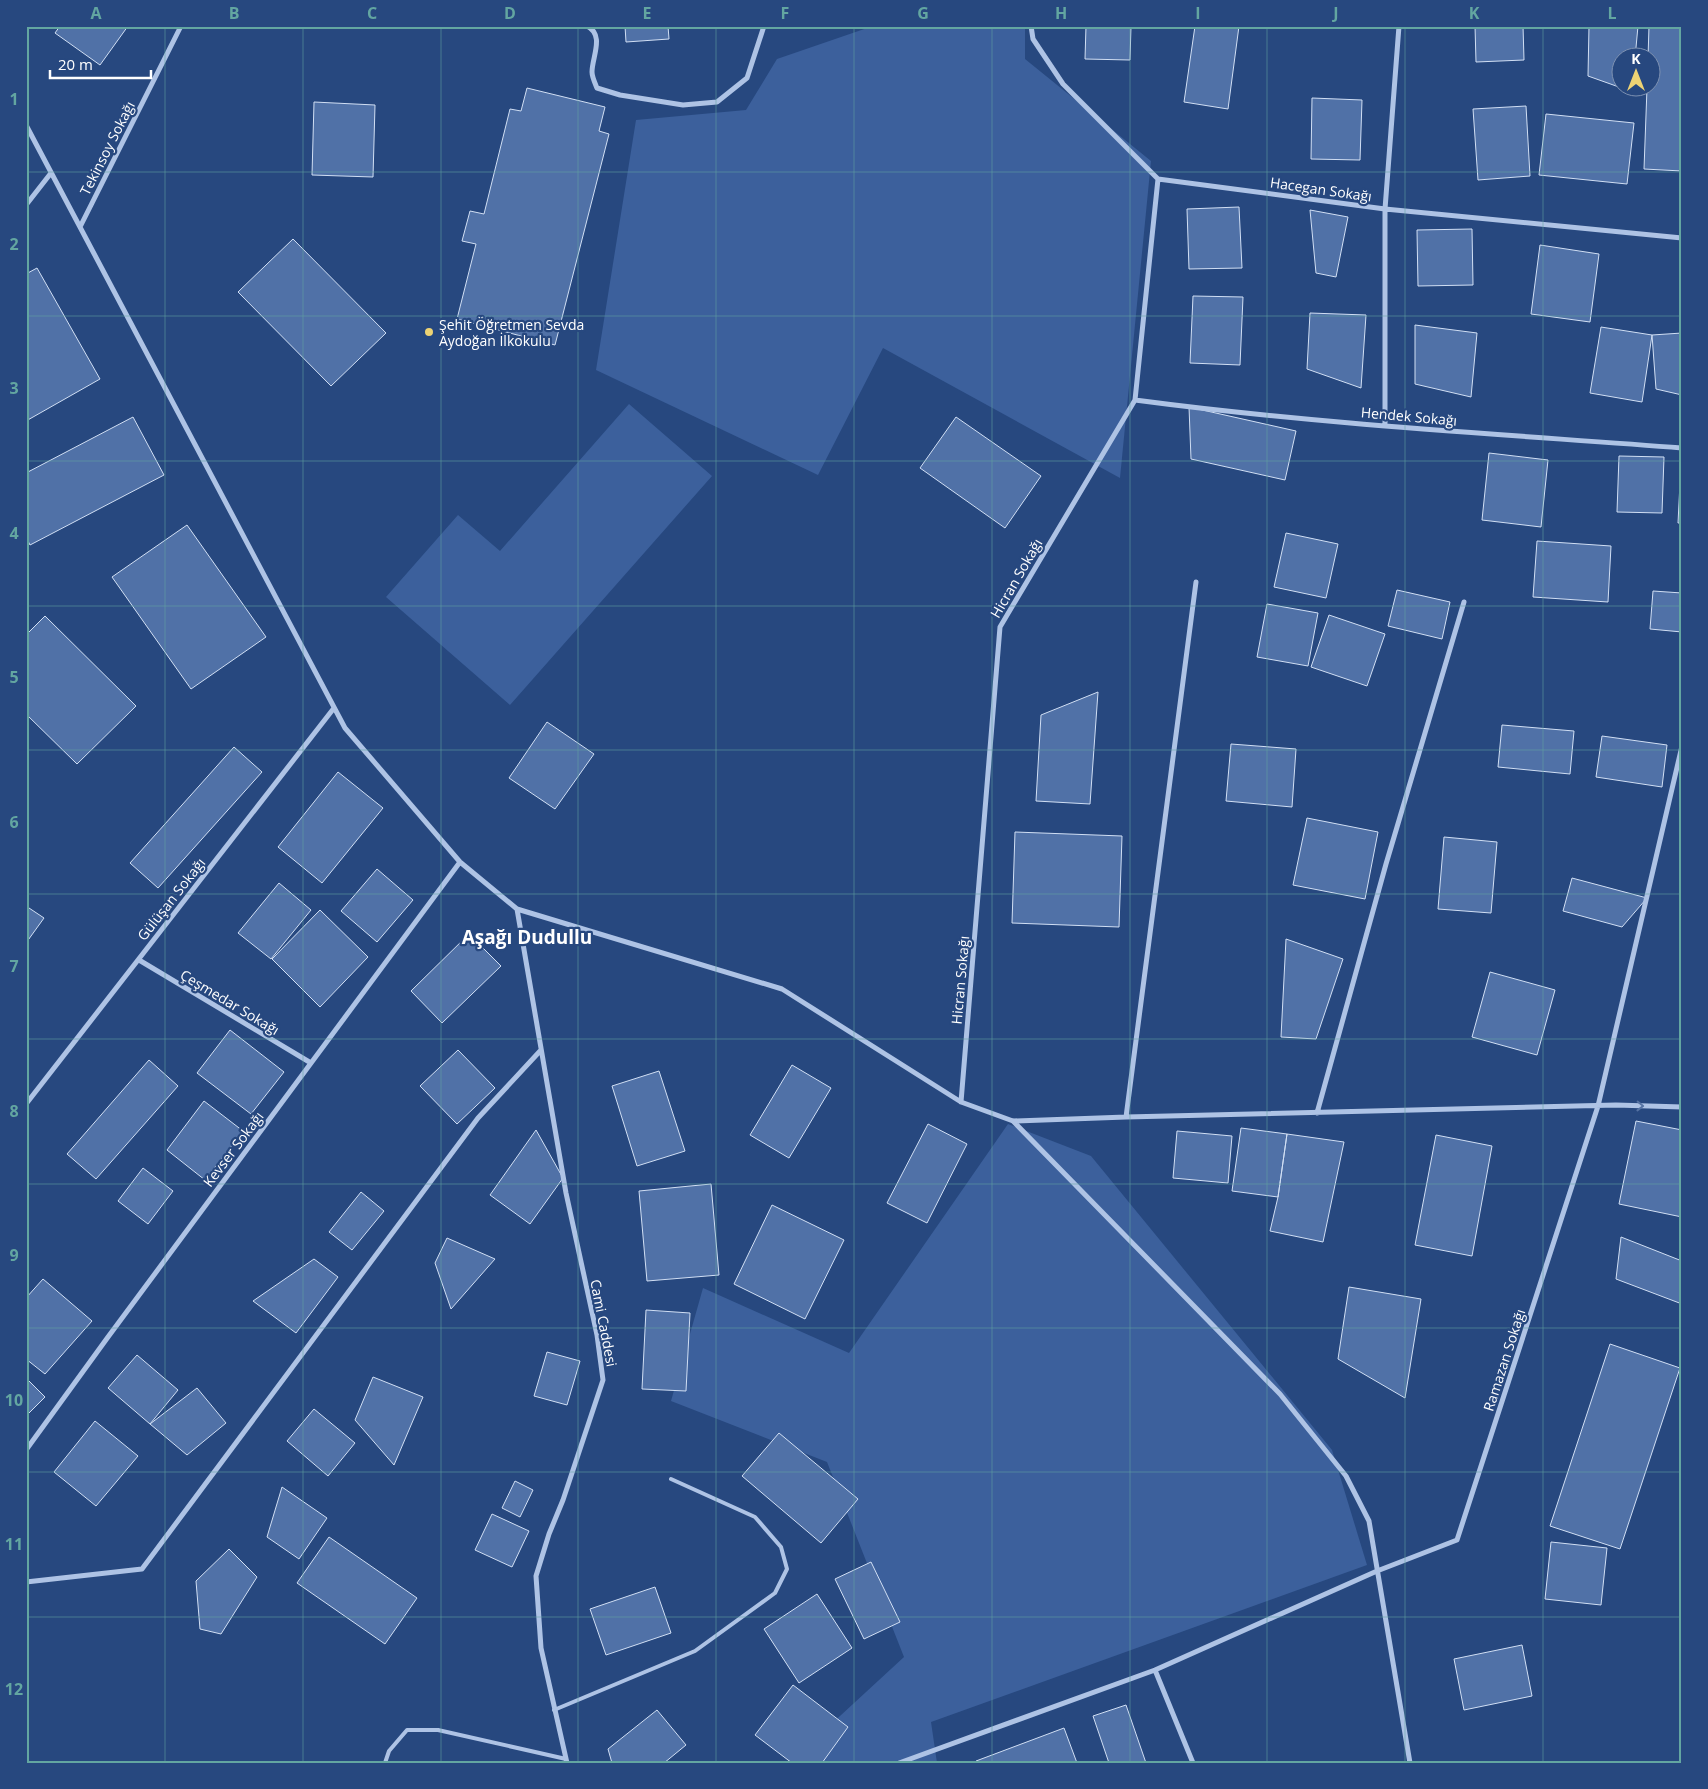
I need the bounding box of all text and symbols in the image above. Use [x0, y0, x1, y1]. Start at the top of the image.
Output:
text: A [90, 2, 102, 24]
text: B [229, 2, 239, 24]
text: C [367, 2, 377, 24]
text: D [504, 2, 516, 24]
text: E [643, 2, 652, 24]
text: F [781, 2, 789, 24]
text: G [917, 2, 929, 24]
text: H [1055, 2, 1067, 24]
text: I [1195, 2, 1201, 24]
text: J [1331, 2, 1339, 24]
text: K [1469, 2, 1480, 24]
text: L [1607, 2, 1617, 24]
scale bar [50, 48, 151, 80]
north arrow [1610, 48, 1660, 98]
text: K [1631, 49, 1641, 68]
text: 20 m [58, 54, 93, 74]
text: 1 [9, 88, 19, 110]
street label: Tekinsoy Sokağı [75, 98, 139, 198]
street label: Hacegan Sokağı [1269, 172, 1373, 206]
text: 2 [9, 233, 19, 255]
place label: Şehit Öğretmen Sevda Aydoğan İlkokulu [439, 315, 584, 350]
marker: Şehit Öğretmen Sevda Aydoğan İlkokulu [423, 326, 435, 338]
text: 3 [9, 377, 19, 399]
street label: Hendek Sokağı [1360, 402, 1458, 430]
text: 4 [9, 522, 19, 544]
street label: Hicran Sokağı [986, 535, 1046, 621]
text: 5 [9, 666, 19, 688]
text: 6 [9, 811, 19, 833]
street label: Gülüşan Sokağı [133, 854, 209, 944]
district label: Aşağı Dudullu [462, 924, 592, 950]
street label: Hicran Sokağı [947, 935, 973, 1025]
text: 7 [9, 955, 19, 977]
street label: Çeşmedar Sokağı [177, 965, 283, 1039]
text: 8 [9, 1100, 19, 1122]
one-way arrow [1636, 1101, 1644, 1111]
street label: Kevser Sokağı [198, 1107, 268, 1191]
text: 9 [9, 1244, 19, 1266]
street label: Cami Caddesi [586, 1278, 622, 1368]
street label: Ramazan Sokağı [1479, 1307, 1529, 1413]
text: 10 [5, 1389, 23, 1411]
text: 11 [5, 1533, 23, 1555]
text: 12 [5, 1678, 23, 1700]

